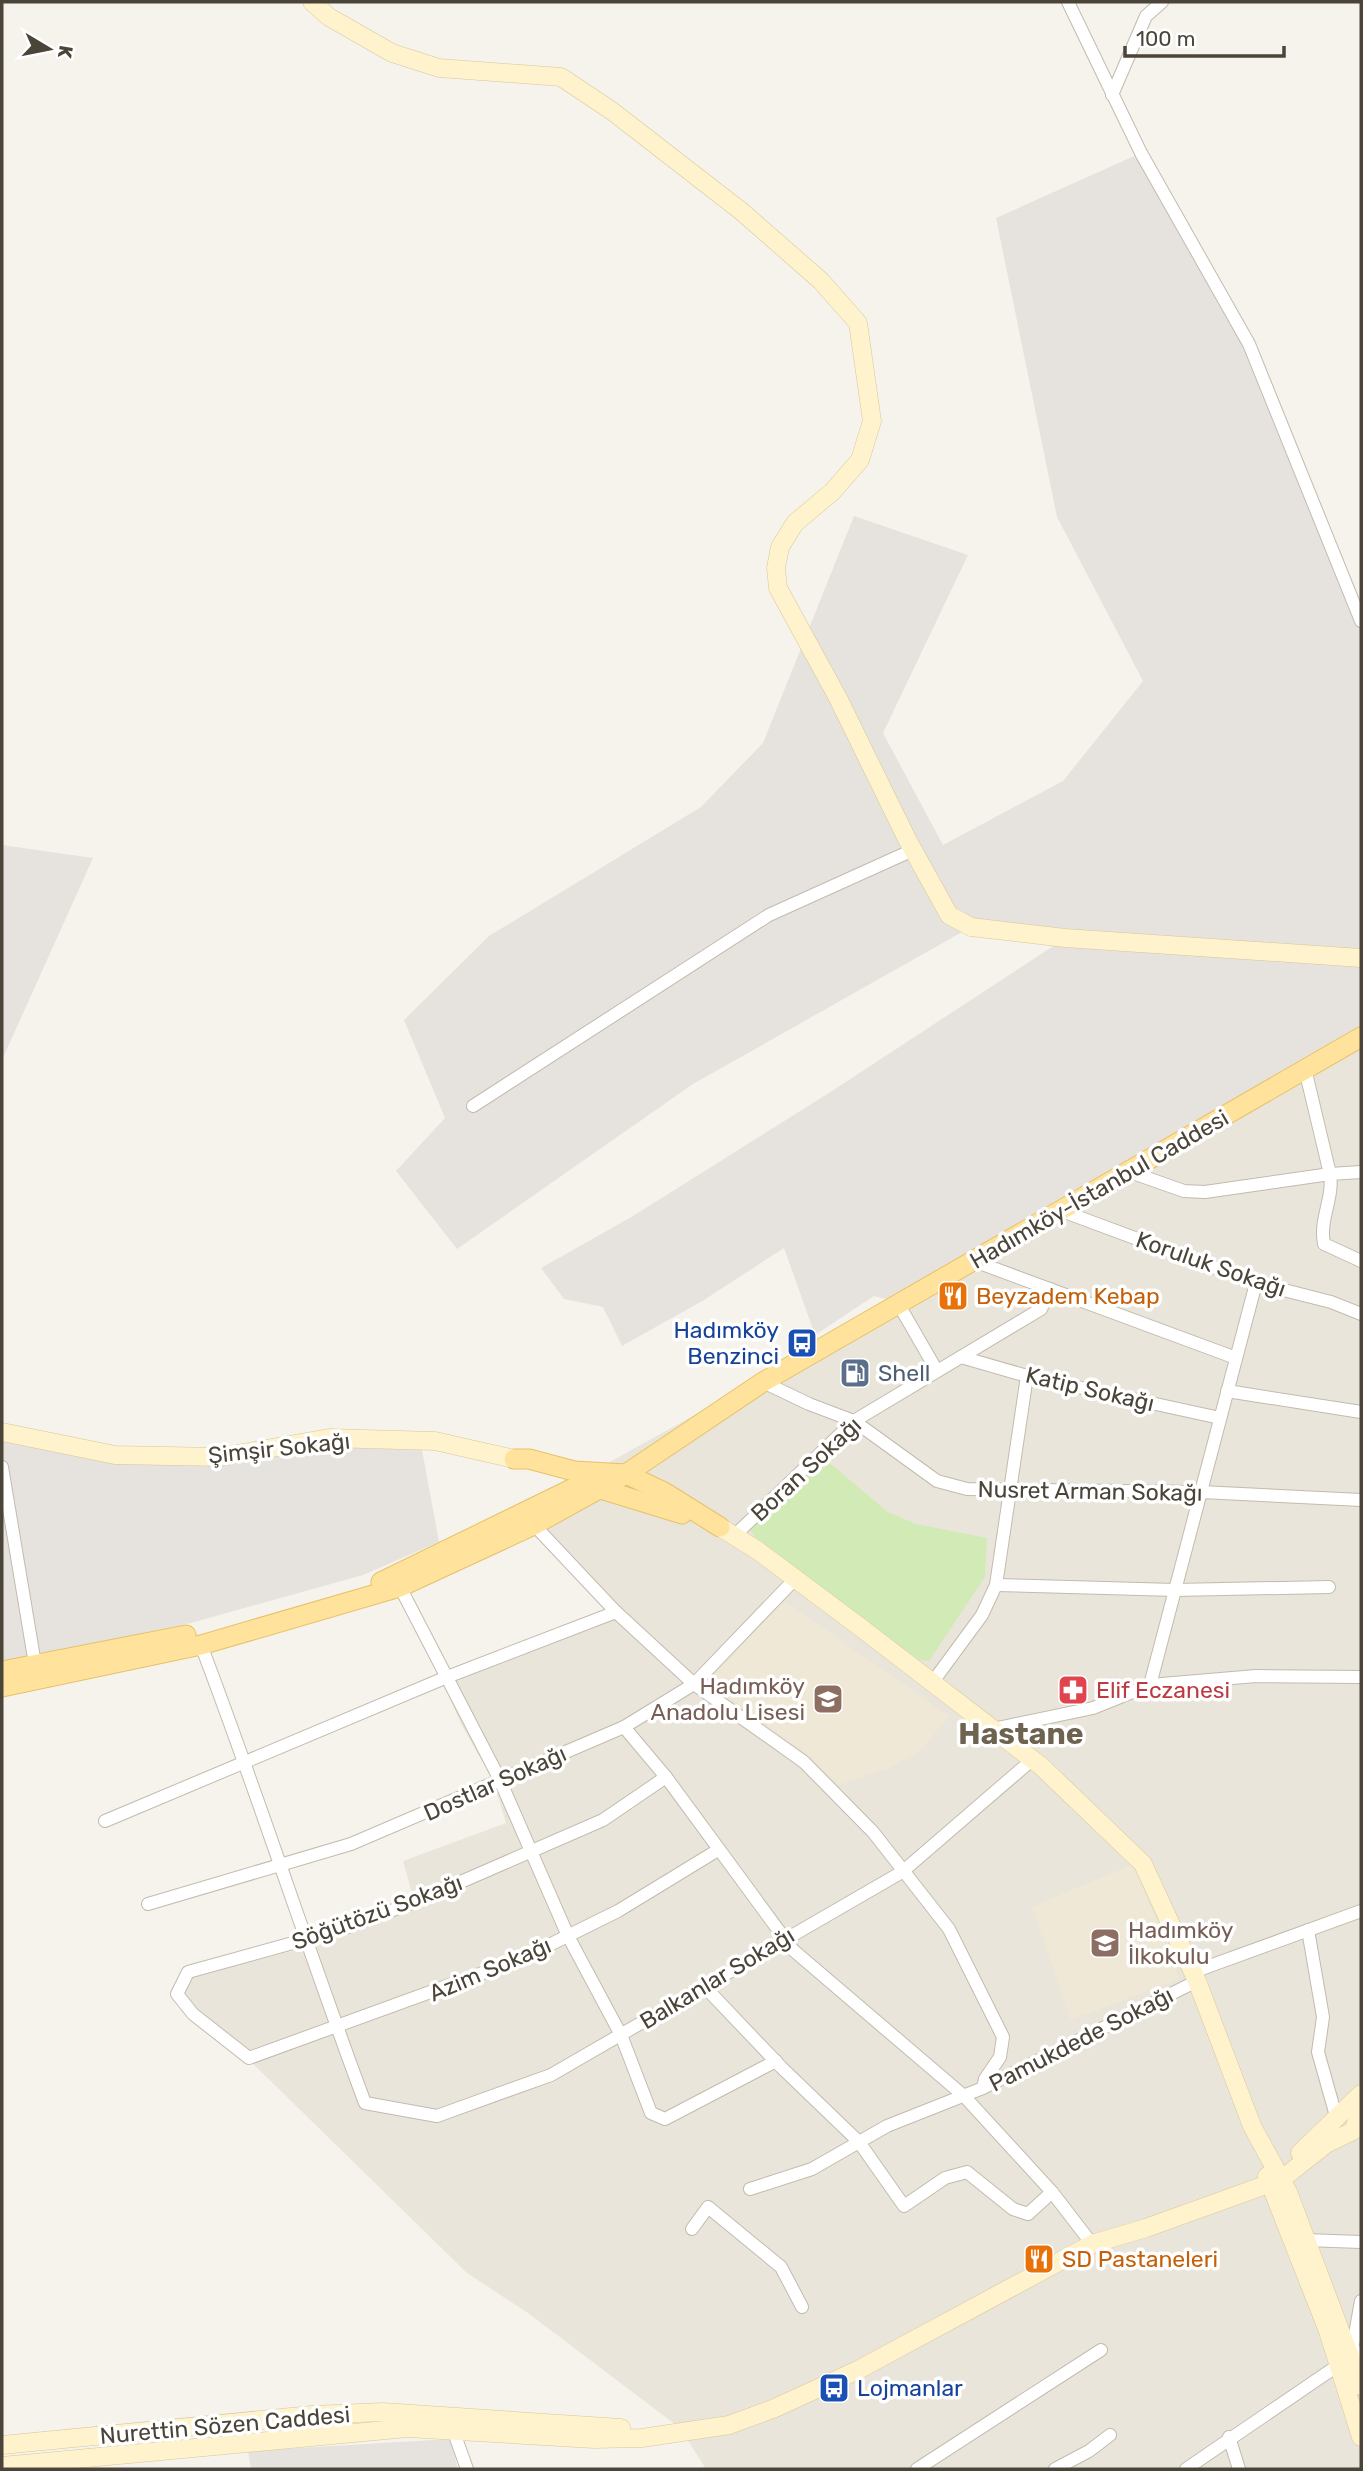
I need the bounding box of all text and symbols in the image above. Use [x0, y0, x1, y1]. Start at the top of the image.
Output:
north arrow [14, 14, 84, 84]
scale bar [1125, 14, 1284, 58]
text: 100 m [1136, 26, 1195, 51]
text: K [53, 44, 78, 60]
street label: Hadımköy-İstanbul Caddesi [965, 1103, 1233, 1275]
street label: Koruluk Sokağı [1132, 1225, 1290, 1303]
restaurant icon: Beyzadem Kebap [936, 1279, 970, 1313]
place label: Beyzadem Kebap [976, 1282, 1160, 1310]
place label: Hadımköy Benzinci [673, 1316, 779, 1370]
bus stop icon: Hadımköy Benzinci [785, 1326, 819, 1360]
fuel station icon: Shell [838, 1356, 872, 1390]
place label: Shell [878, 1359, 930, 1387]
street label: Katip Sokağı [1023, 1361, 1157, 1417]
street label: Boran Sokağı [745, 1411, 867, 1527]
street label: Şimşir Sokağı [207, 1427, 351, 1469]
street label: Nusret Arman Sokağı [977, 1475, 1203, 1507]
place label: Hadımköy Anadolu Lisesi [651, 1672, 805, 1726]
pharmacy icon: Elif Eczanesi [1056, 1673, 1090, 1707]
place label: Elif Eczanesi [1096, 1676, 1230, 1704]
school or university icon: Hadımköy Anadolu Lisesi [811, 1682, 845, 1716]
district label: Hastane [958, 1716, 1084, 1752]
street label: Dostlar Sokağı [419, 1739, 571, 1827]
street label: Söğütözü Sokağı [288, 1868, 466, 1956]
place label: Hadımköy İlkokulu [1128, 1916, 1234, 1970]
street label: Balkanlar Sokağı [635, 1921, 799, 2035]
school or university icon: Hadımköy İlkokulu [1088, 1926, 1122, 1960]
street label: Azim Sokağı [425, 1931, 555, 2007]
street label: Pamukdede Sokağı [984, 1981, 1178, 2097]
restaurant icon: SD Pastaneleri [1022, 2242, 1056, 2276]
place label: SD Pastaneleri [1062, 2245, 1218, 2273]
bus stop icon: Lojmanlar [817, 2371, 851, 2405]
place label: Lojmanlar [857, 2374, 963, 2402]
street label: Nurettin Sözen Caddesi [99, 2400, 351, 2450]

